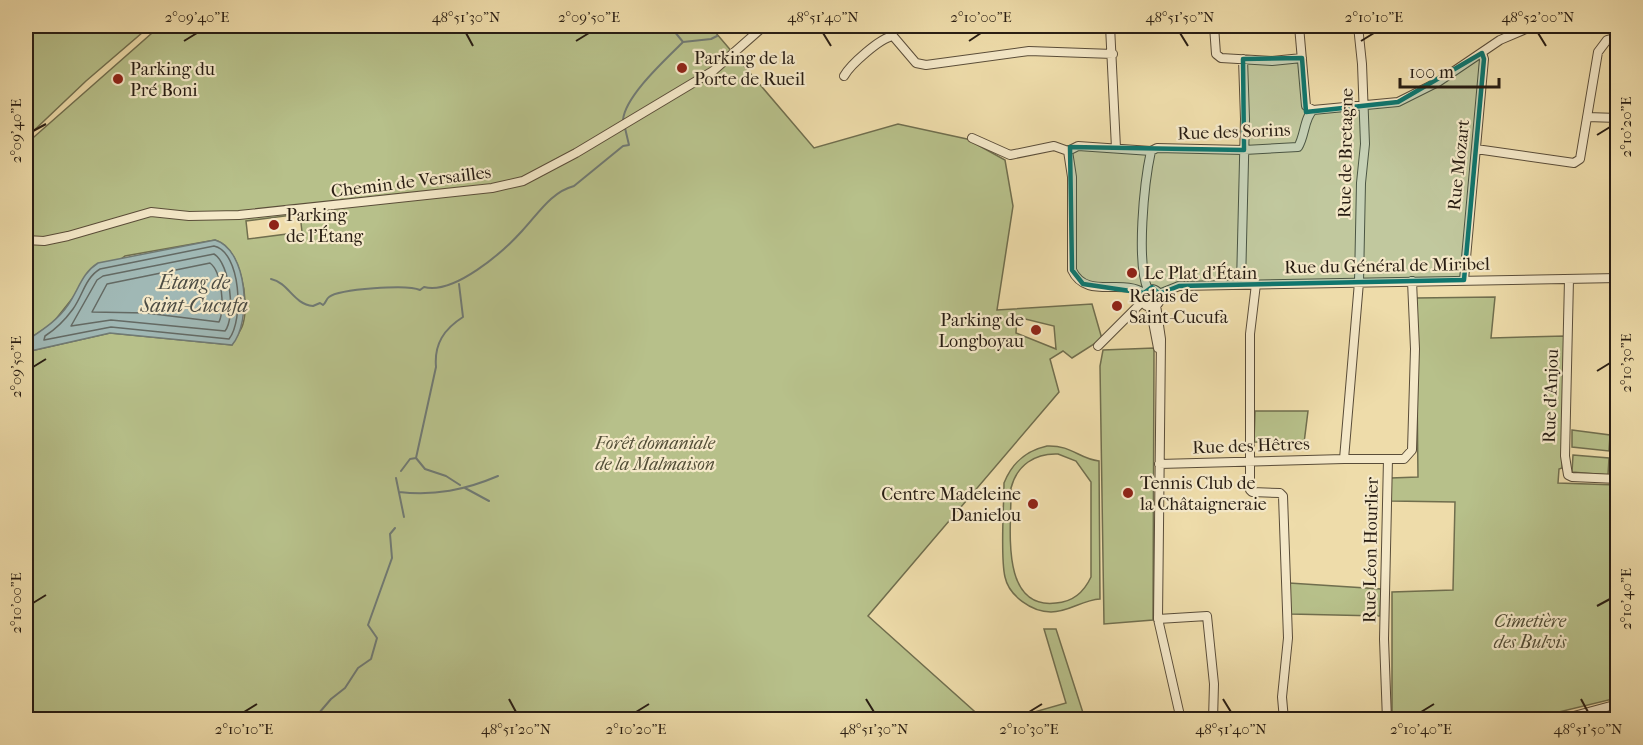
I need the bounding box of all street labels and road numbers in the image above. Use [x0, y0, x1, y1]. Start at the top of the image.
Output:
street label: Rue de Bretagne [1334, 88, 1358, 218]
street label: Rue Mozart [1444, 118, 1474, 212]
street label: Rue des Sorins [1177, 120, 1291, 144]
street label: Chemin de Versailles [330, 162, 493, 202]
street label: Rue du Général de Miribel [1284, 254, 1490, 278]
street label: Rue d'Anjou [1539, 349, 1563, 443]
street label: Rue des Hêtres [1192, 433, 1310, 459]
street label: Rue Léon Hourlier [1359, 476, 1383, 623]

